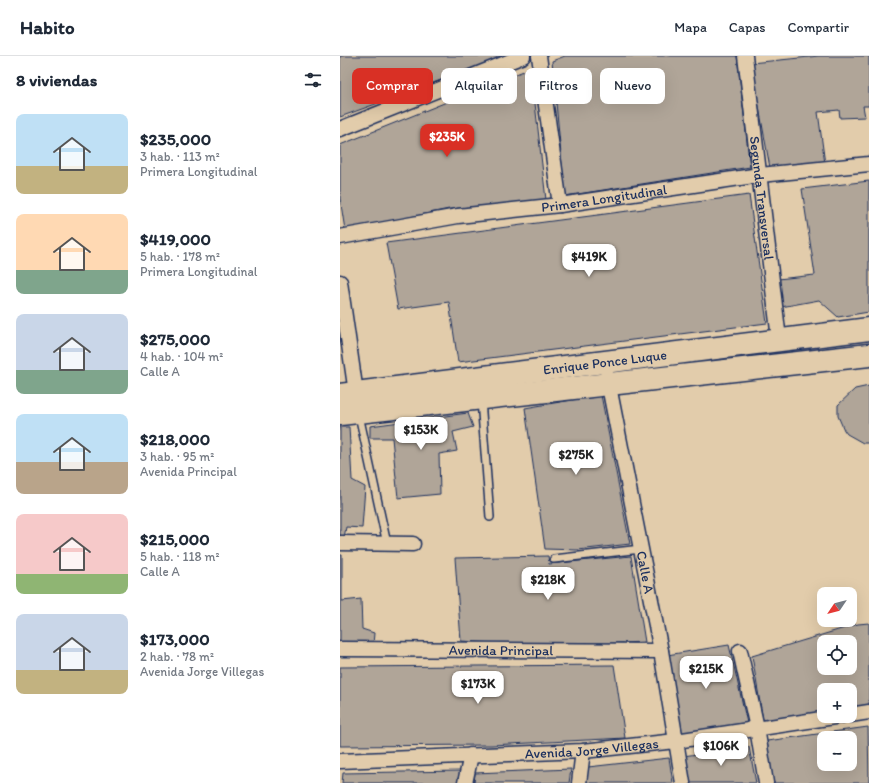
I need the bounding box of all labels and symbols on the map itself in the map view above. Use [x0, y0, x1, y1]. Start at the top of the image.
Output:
pin: $235K [419, 124, 475, 158]
street label: Segunda Transversal [746, 135, 777, 261]
street label: Primera Longitudinal [540, 181, 668, 216]
pin: $419K [561, 244, 617, 278]
street label: Enrique Ponce Luque [542, 346, 668, 379]
pin: $153K [393, 417, 449, 451]
pin: $275K [548, 442, 604, 476]
street label: Calle A [633, 550, 658, 595]
pin: $218K [520, 567, 576, 601]
north arrow [817, 587, 857, 627]
street label: Avenida Principal [449, 642, 553, 659]
pin: $215K [678, 656, 734, 690]
pin: $173K [450, 671, 506, 705]
pin: $106K [693, 733, 749, 767]
street label: Avenida Jorge Villegas [524, 735, 659, 762]

